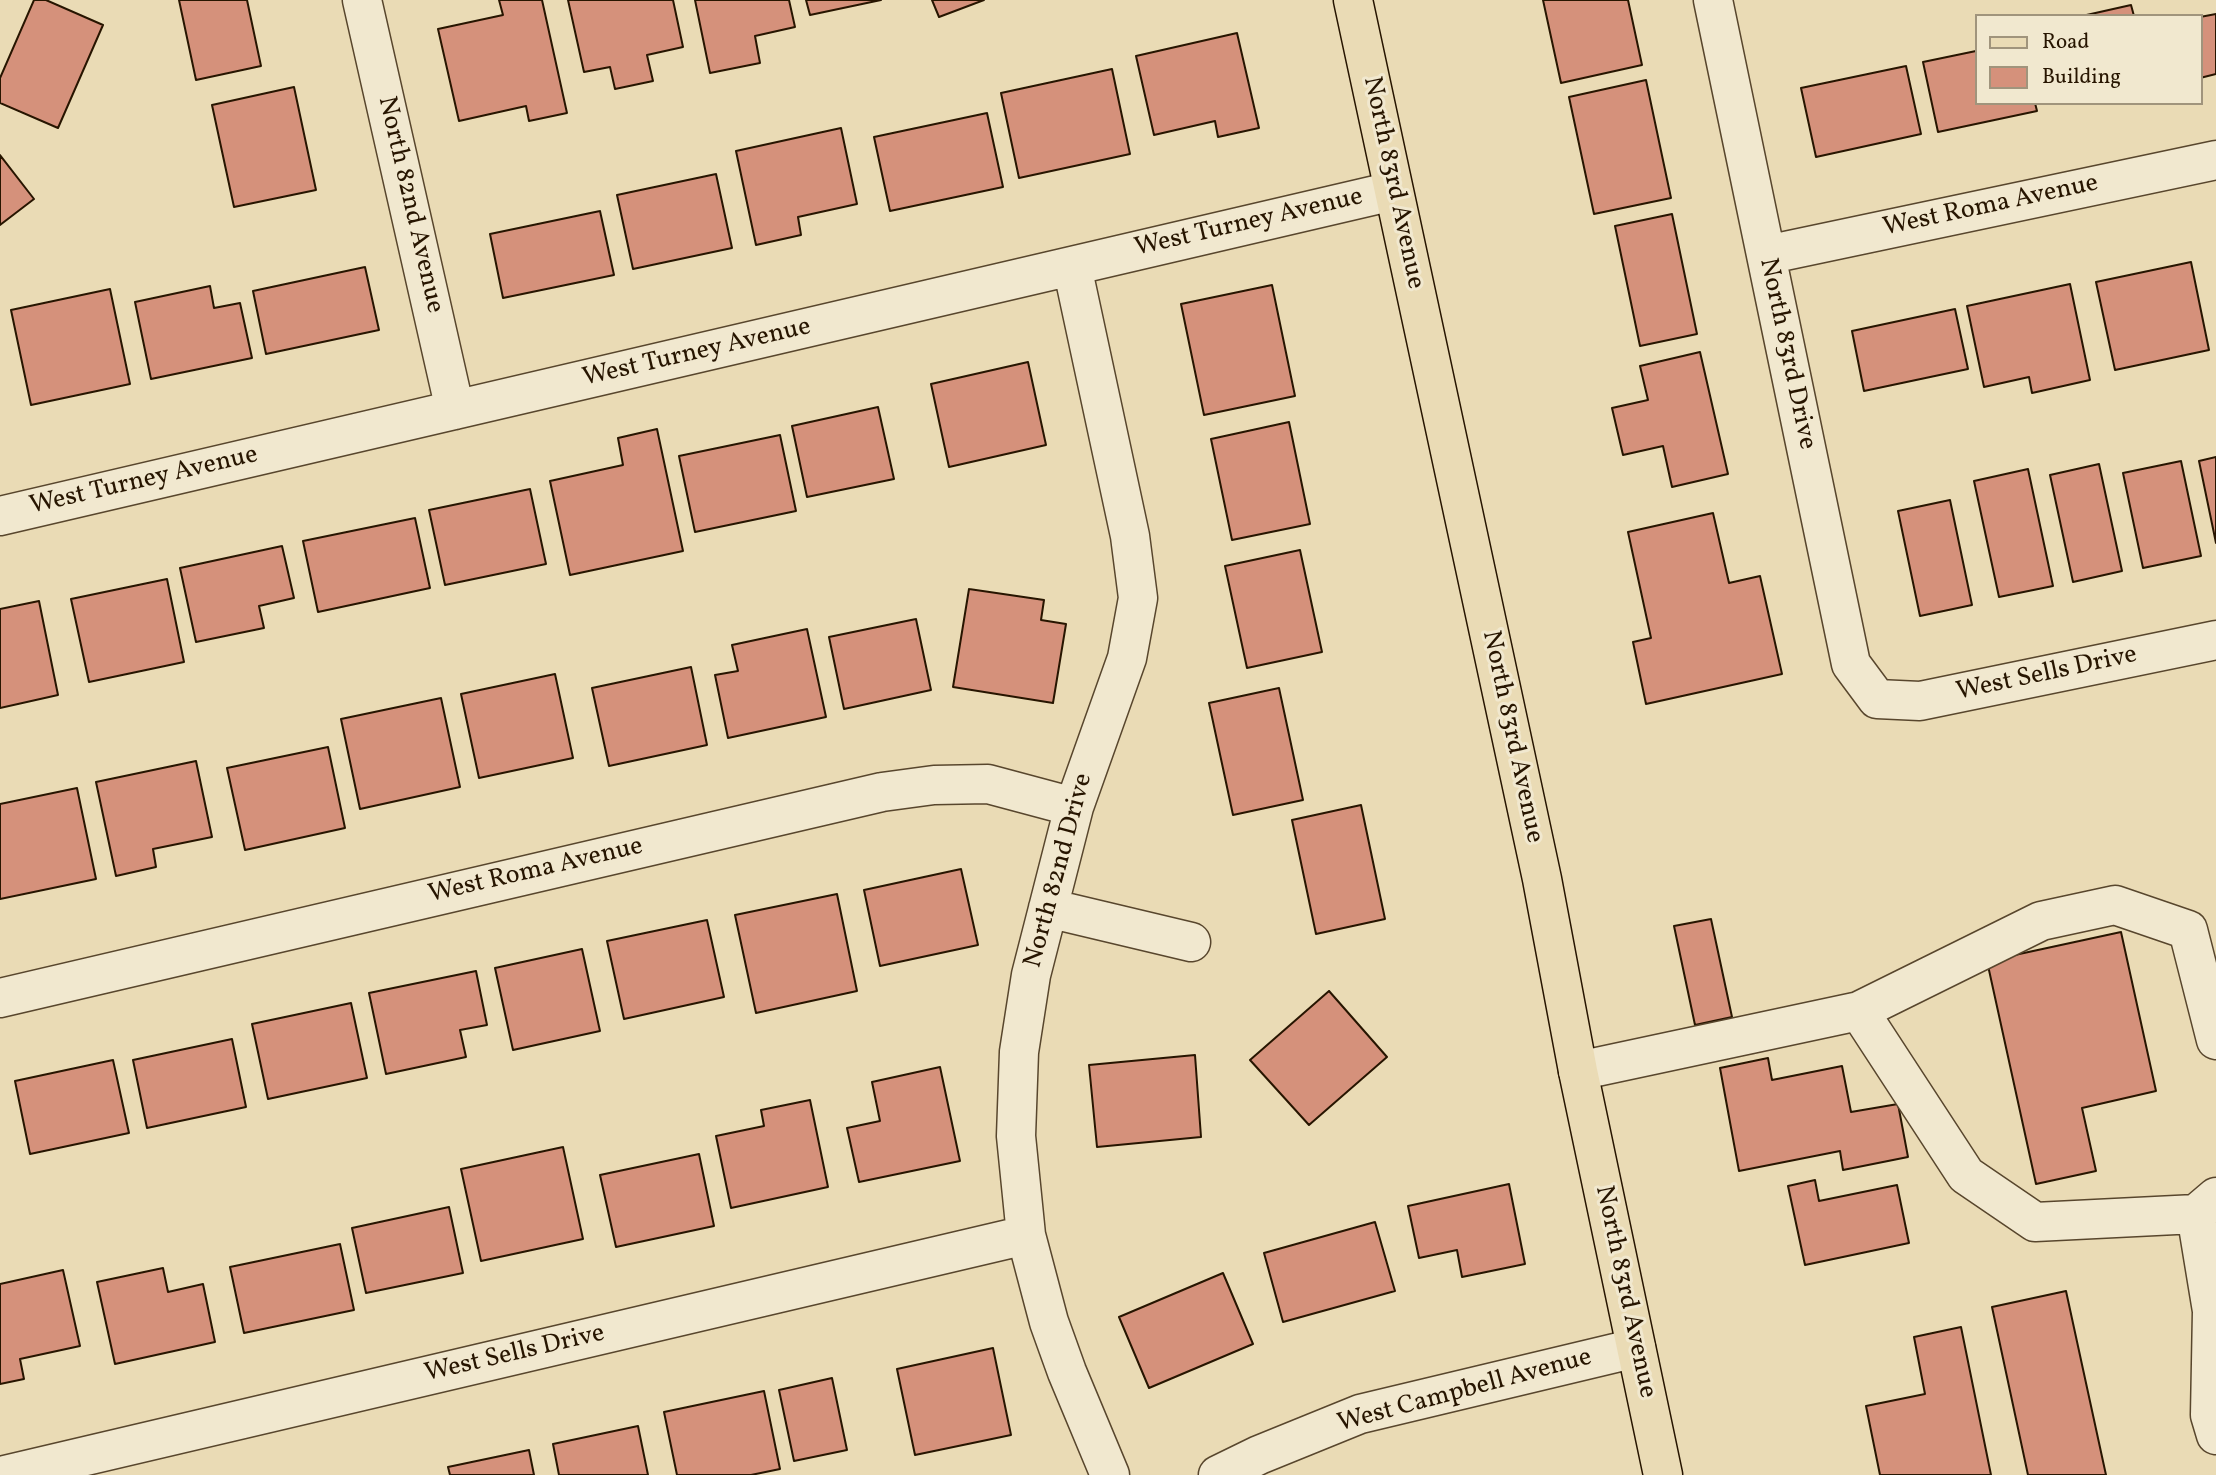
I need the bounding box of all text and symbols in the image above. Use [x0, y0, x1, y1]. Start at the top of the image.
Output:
legend [1974, 14, 2202, 105]
text: Road [2042, 28, 2089, 57]
text: Building [2042, 63, 2121, 92]
street label: North 83rd Avenue [1354, 74, 1430, 292]
street label: North 82nd Avenue [369, 94, 449, 316]
street label: West Roma Avenue [1881, 169, 2101, 245]
street label: West Turney Avenue [1132, 183, 1366, 265]
street label: North 83rd Drive [1751, 256, 1821, 452]
street label: West Turney Avenue [580, 313, 814, 395]
street label: West Turney Avenue [27, 441, 261, 523]
street label: North 83rd Avenue [1473, 628, 1549, 846]
street label: West Sells Drive [1954, 641, 2140, 709]
street label: North 82nd Drive [1019, 770, 1101, 972]
street label: West Roma Avenue [426, 832, 646, 912]
street label: North 83rd Avenue [1586, 1183, 1662, 1401]
street label: West Sells Drive [422, 1319, 608, 1391]
street label: West Campbell Avenue [1335, 1343, 1595, 1441]

